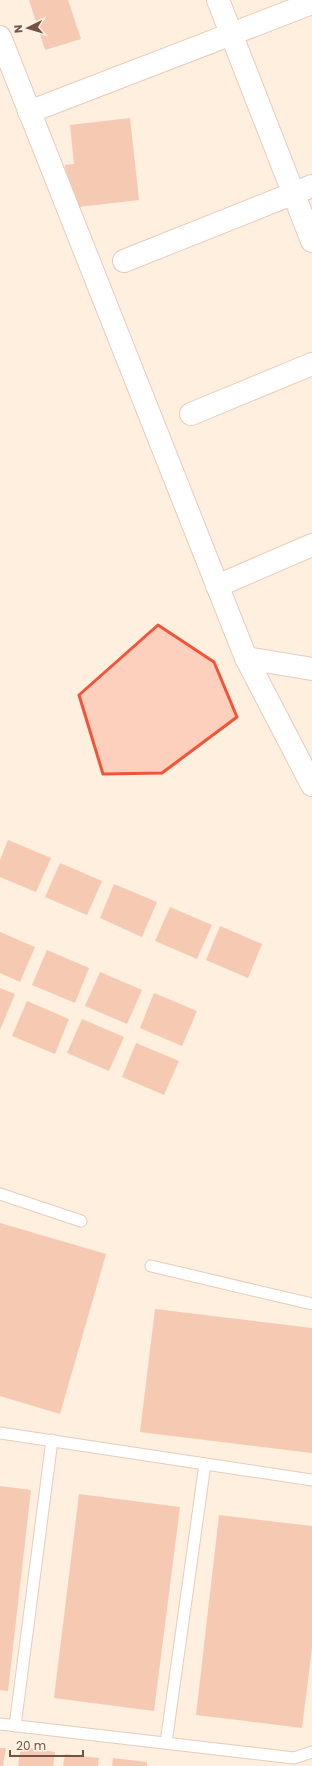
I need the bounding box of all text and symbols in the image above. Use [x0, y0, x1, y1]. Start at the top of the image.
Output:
north arrow [8, 8, 48, 48]
text: N [10, 24, 26, 34]
scale bar [10, 1732, 83, 1758]
text: 20 m [16, 1737, 46, 1754]

